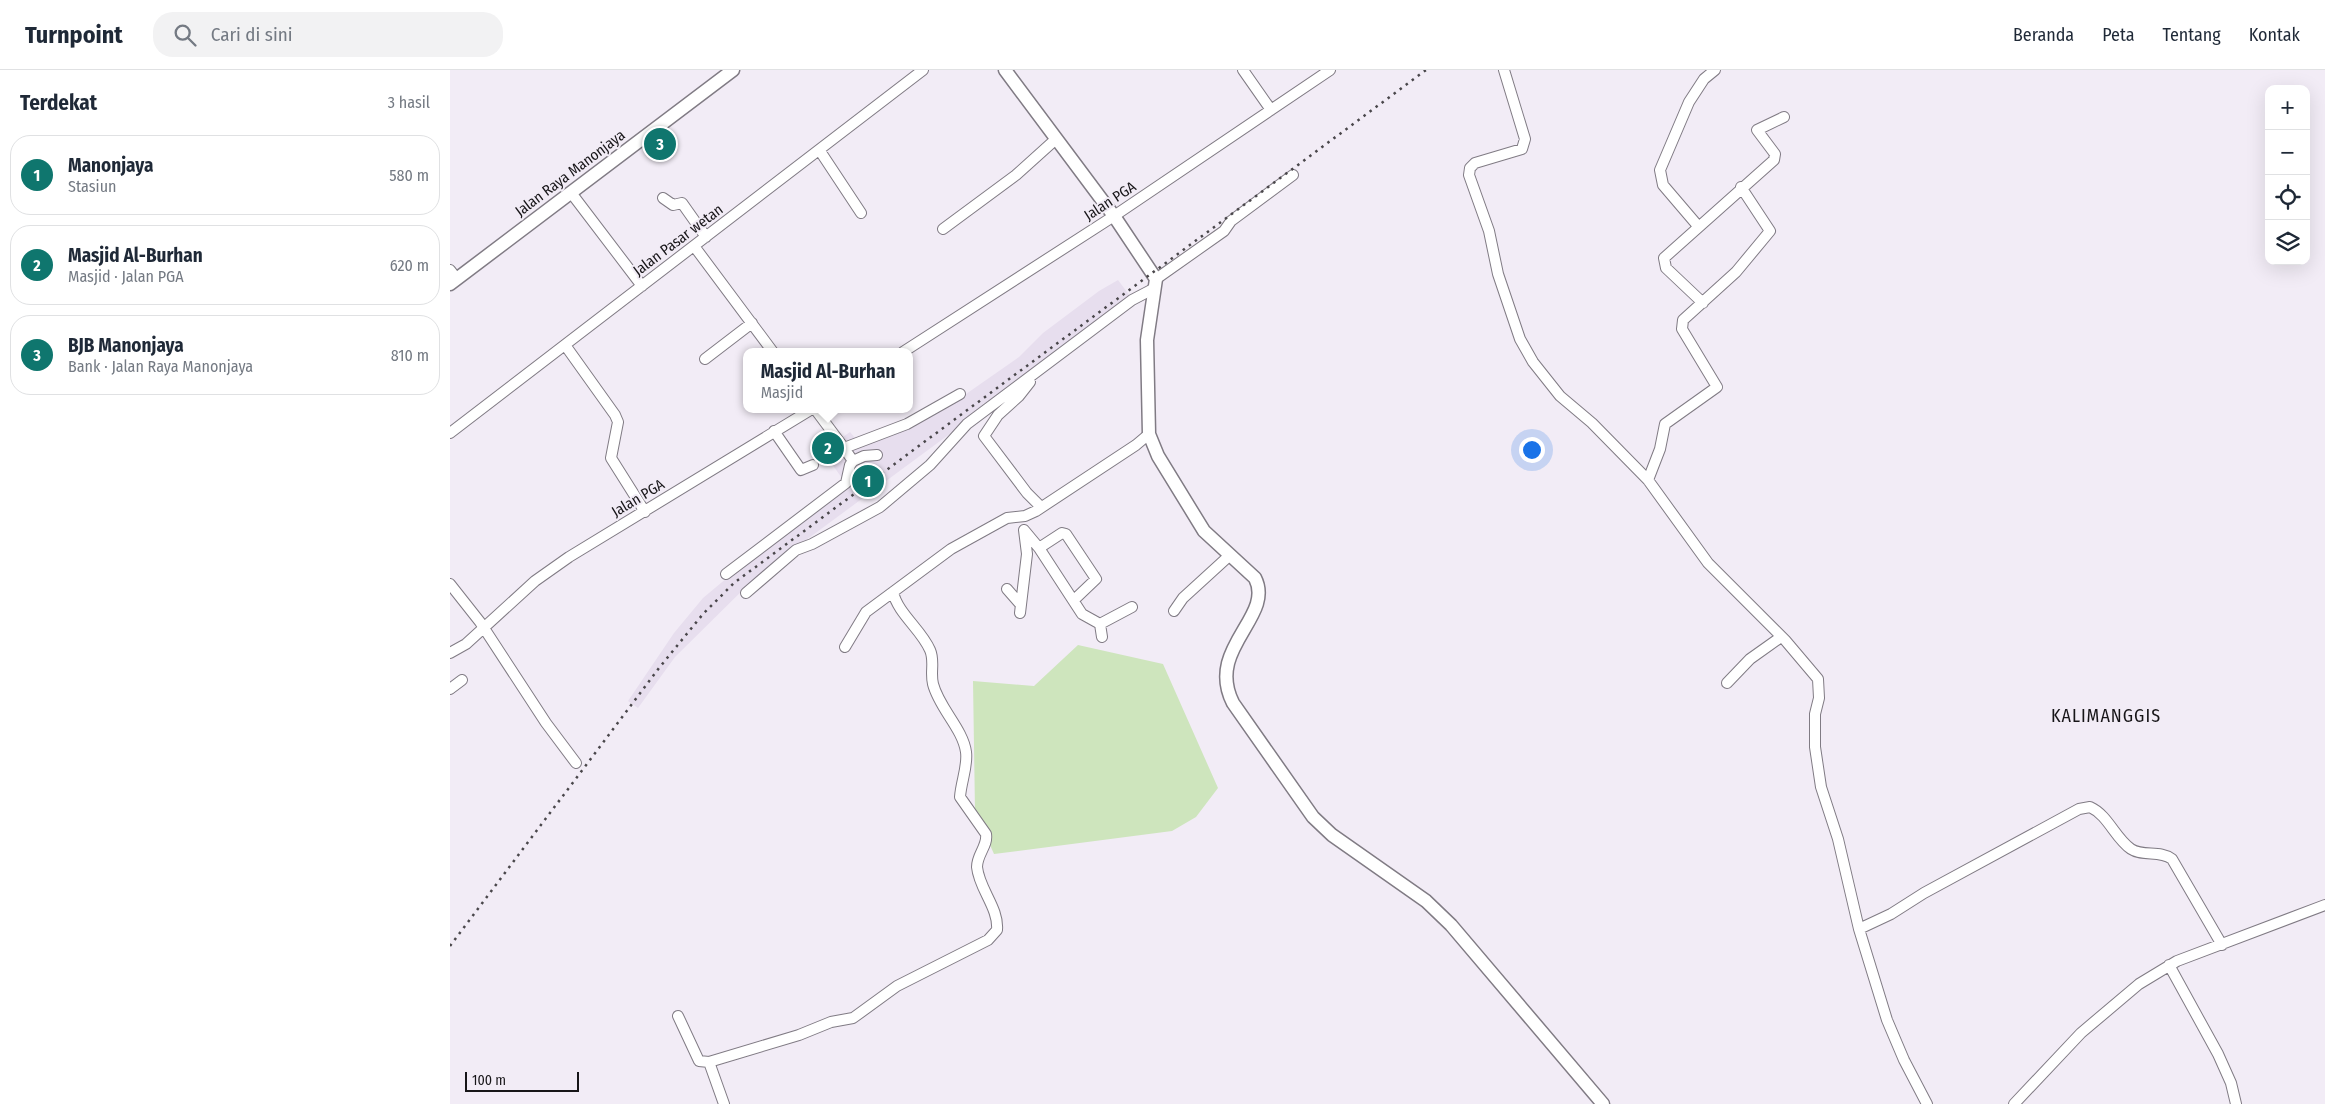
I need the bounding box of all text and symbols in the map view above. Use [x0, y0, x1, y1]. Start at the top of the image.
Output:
search box [153, 12, 503, 57]
text: Turnpoint [25, 21, 123, 49]
icon: search [171, 21, 199, 49]
text: Cari di sini [211, 23, 293, 46]
text: Beranda [2013, 24, 2074, 46]
text: Peta [2102, 24, 2135, 46]
text: Tentang [2163, 24, 2221, 46]
text: Kontak [2249, 24, 2300, 46]
map controls [2265, 85, 2310, 265]
button: + [2265, 85, 2310, 130]
text: Terdekat [20, 90, 97, 116]
text: 3 hasil [388, 93, 430, 112]
pin: 3 [644, 125, 676, 163]
street label: Jalan Raya Manonjaya [512, 126, 628, 220]
button: − [2265, 130, 2310, 175]
text: Manonjaya [68, 154, 153, 177]
text: 1 [34, 166, 40, 185]
text: 580 m [389, 166, 429, 185]
button: locate [2265, 175, 2310, 220]
text: Stasiun [68, 177, 116, 196]
street label: Jalan PGA [1081, 178, 1139, 224]
street label: Jalan Pasar wetan [629, 200, 727, 280]
button: layers [2265, 220, 2310, 265]
text: Masjid Al-Burhan [68, 244, 203, 267]
text: 2 [33, 256, 41, 275]
text: 620 m [390, 256, 429, 275]
text: Masjid · Jalan PGA [68, 267, 184, 286]
text: BJB Manonjaya [68, 334, 184, 357]
text: 3 [33, 346, 41, 365]
text: 810 m [391, 346, 429, 365]
popup [743, 348, 913, 413]
text: Bank · Jalan Raya Manonjaya [68, 357, 253, 376]
text: Masjid Al-Burhan [761, 360, 895, 383]
text: Masjid [761, 383, 803, 402]
pin: 2 [812, 429, 844, 467]
your location [1519, 437, 1545, 463]
pin: 1 [852, 462, 884, 500]
street label: Jalan PGA [608, 475, 668, 521]
district label: KALIMANGGIS [2051, 705, 2161, 727]
scale bar [465, 1069, 579, 1092]
text: 100 m [472, 1072, 506, 1089]

